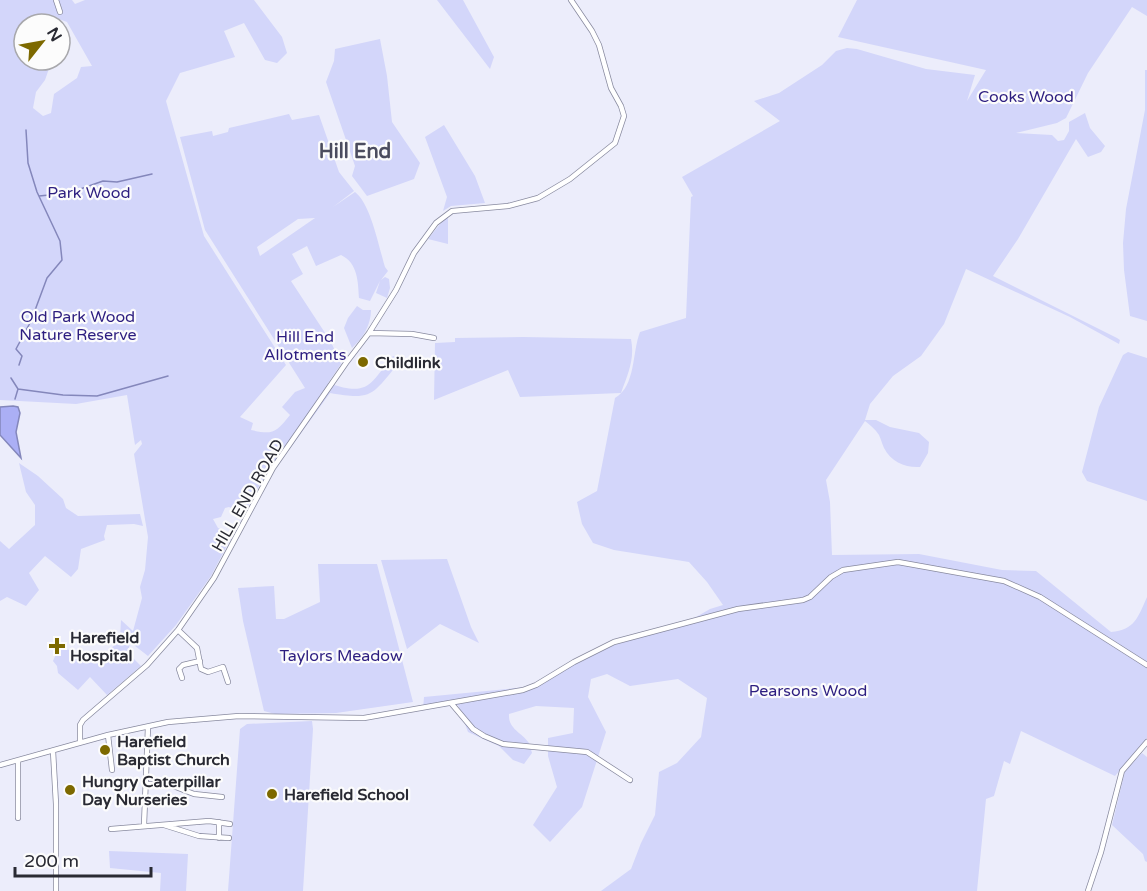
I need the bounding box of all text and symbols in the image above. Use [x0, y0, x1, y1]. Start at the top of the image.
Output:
north arrow [12, 12, 72, 72]
text: N [42, 24, 66, 45]
park label: Cooks Wood [978, 87, 1074, 107]
district label: Hill End [319, 140, 391, 164]
park label: Park Wood [47, 183, 131, 203]
park label: Old Park Wood Nature Reserve [19, 307, 137, 345]
park label: Hill End Allotments [264, 327, 346, 365]
place label: Childlink [375, 353, 441, 373]
marker: Childlink [356, 355, 370, 369]
street label: HILL END ROAD [208, 436, 288, 555]
place label: Harefield Hospital [70, 628, 139, 666]
marker: Harefield Hospital [48, 637, 66, 655]
park label: Taylors Meadow [279, 646, 403, 666]
park label: Pearsons Wood [749, 681, 867, 701]
place label: Harefield Baptist Church [117, 732, 230, 770]
marker: Harefield Baptist Church [98, 743, 112, 757]
place label: Hungry Caterpillar Day Nurseries [82, 772, 221, 810]
marker: Hungry Caterpillar Day Nurseries [63, 783, 77, 797]
place label: Harefield School [284, 785, 409, 805]
marker: Harefield School [265, 787, 279, 801]
scale bar [15, 840, 152, 878]
text: 200 m [24, 850, 79, 872]

